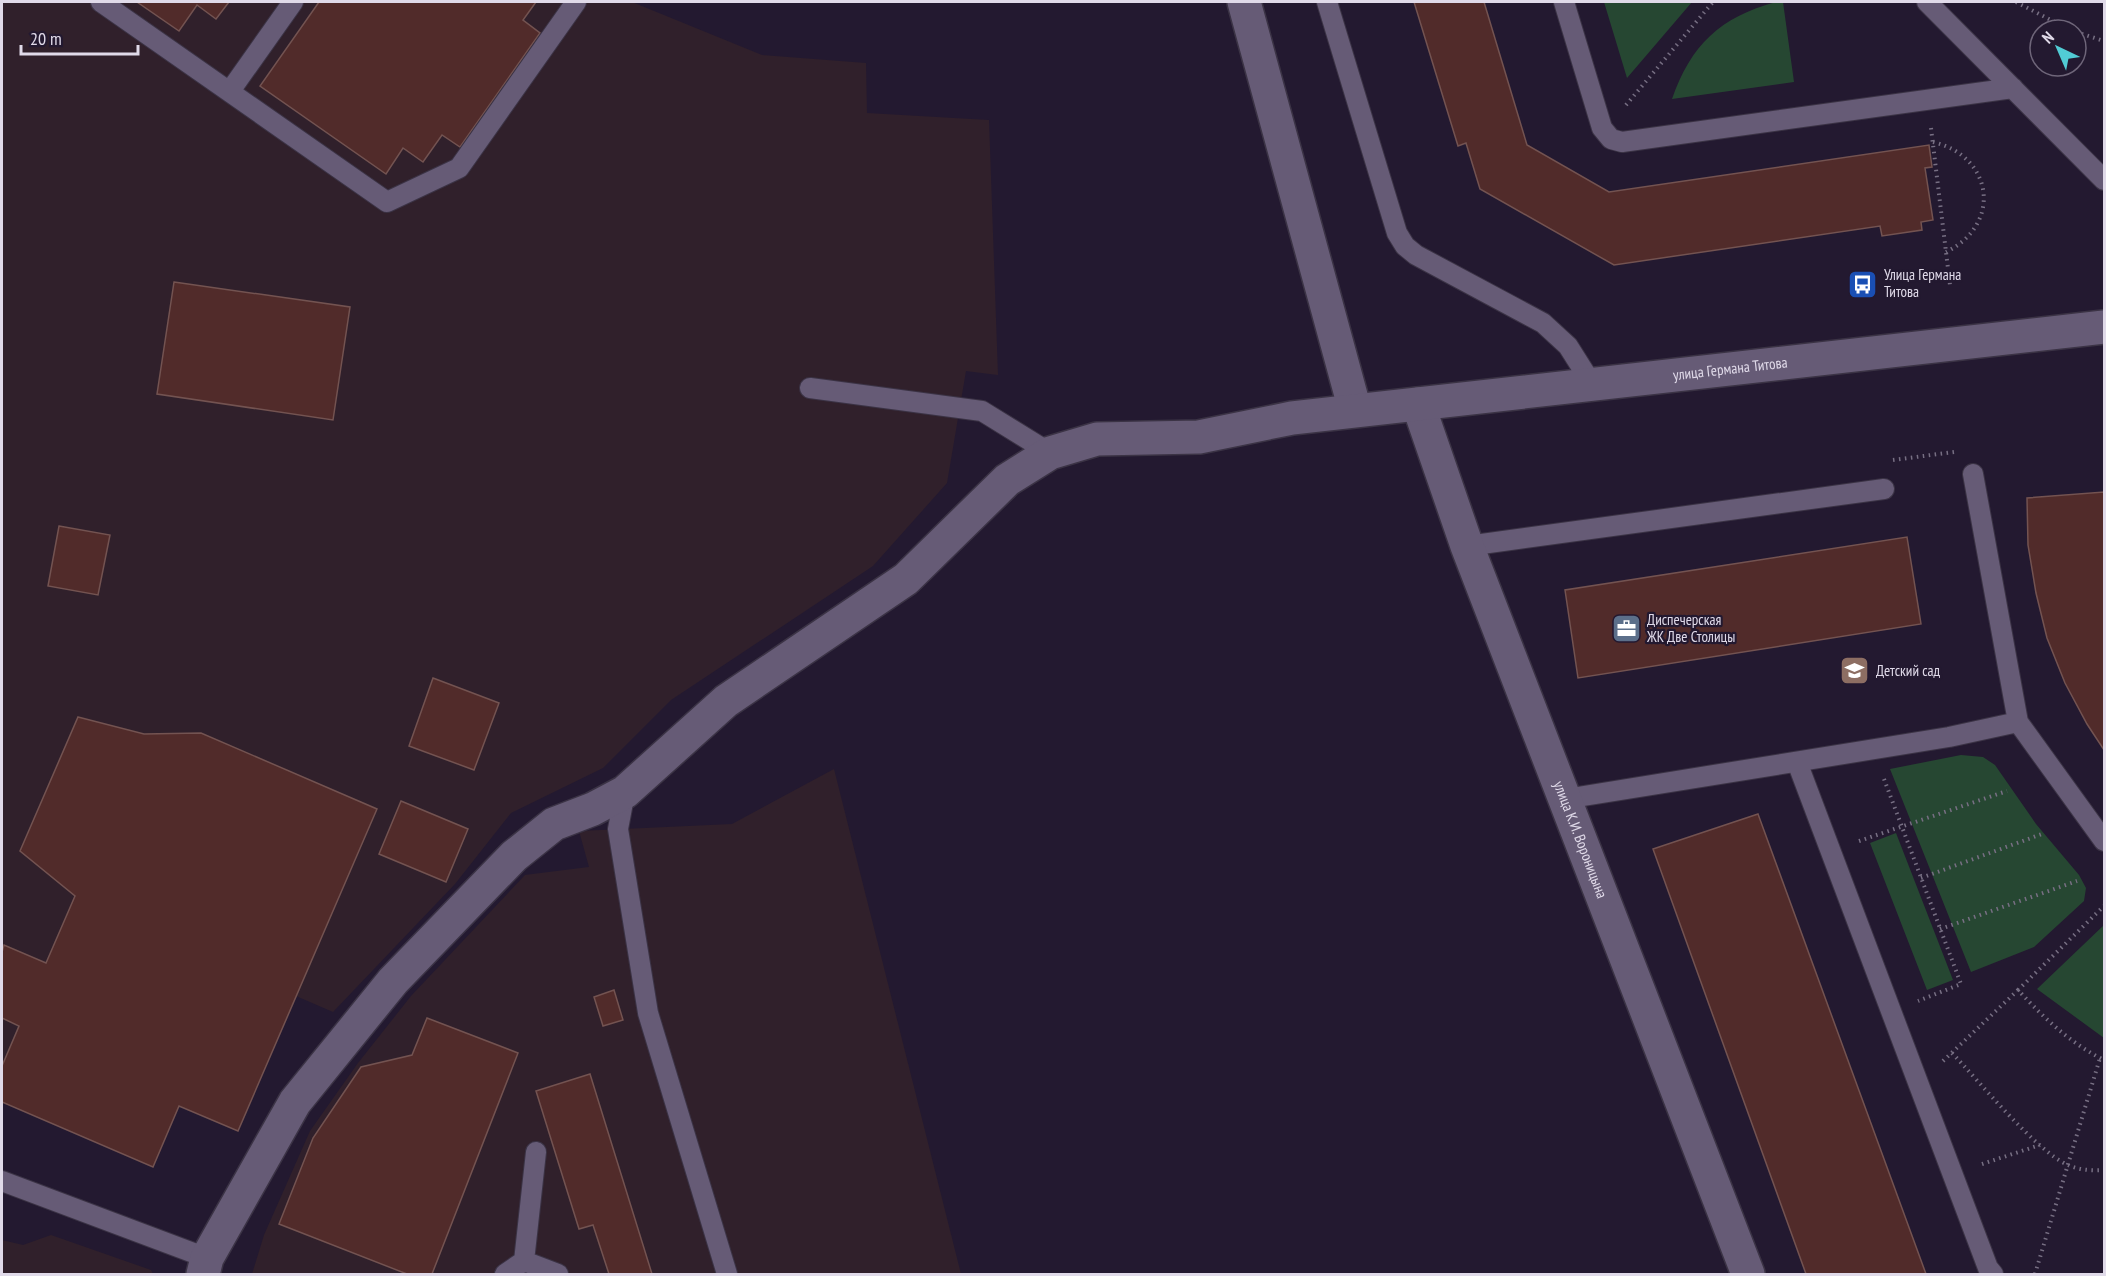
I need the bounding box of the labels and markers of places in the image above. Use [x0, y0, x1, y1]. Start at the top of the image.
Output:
place label: Улица Германа Титова [1884, 265, 1961, 301]
bus stop icon: Улица Германа Титова [1847, 268, 1879, 300]
place label: Диспечерская ЖК Две Столицы [1646, 610, 1735, 646]
office icon: Диспечерская ЖК Две Столицы [1610, 613, 1642, 645]
school or university icon: Детский сад [1839, 655, 1871, 687]
place label: Детский сад [1876, 661, 1941, 680]

